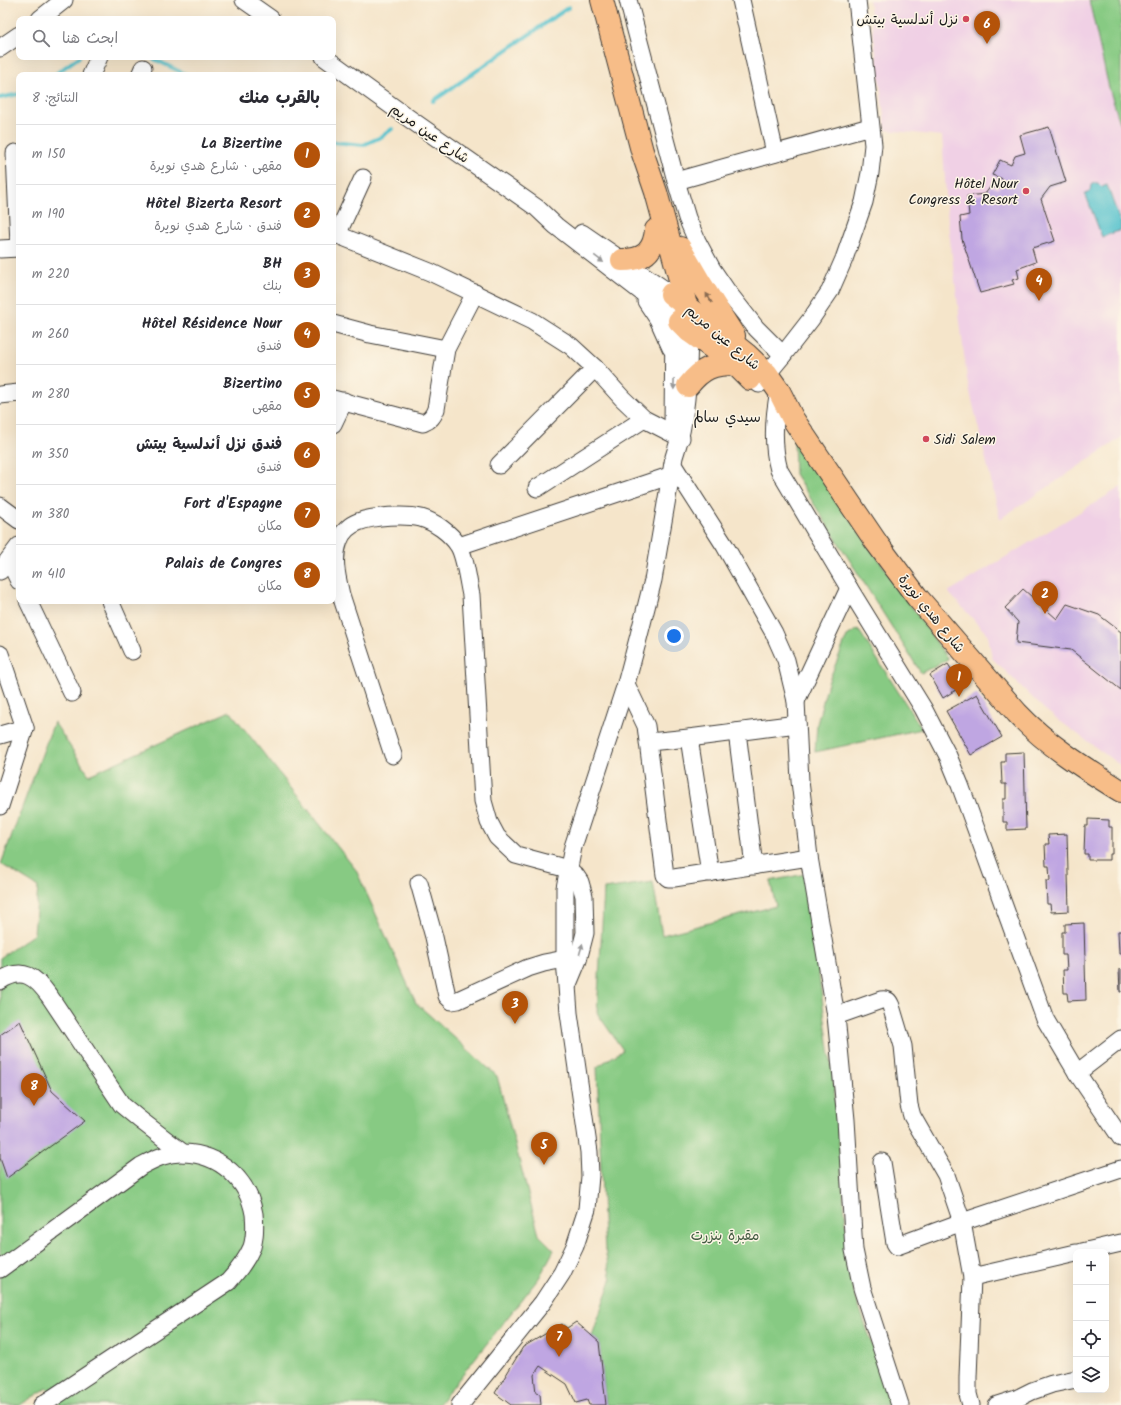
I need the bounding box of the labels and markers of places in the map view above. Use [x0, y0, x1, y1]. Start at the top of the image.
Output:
place label: نزل أندلسية بيتش [857, 9, 958, 31]
pin: 6 [974, 11, 1000, 44]
marker: نزل أندلسية بيتش [961, 14, 971, 24]
place label: Hôtel Nour Congress & Resort [908, 173, 1019, 211]
marker: Hôtel Nour Congress & Resort [1021, 186, 1031, 196]
pin: 4 [1026, 268, 1052, 301]
place label: Sidi Salem [934, 429, 996, 451]
marker: Sidi Salem [921, 434, 931, 444]
pin: 2 [1032, 581, 1058, 614]
pin: 1 [946, 664, 972, 697]
pin: 3 [502, 991, 528, 1024]
pin: 8 [21, 1073, 47, 1106]
pin: 5 [531, 1132, 557, 1165]
pin: 7 [546, 1324, 572, 1357]

